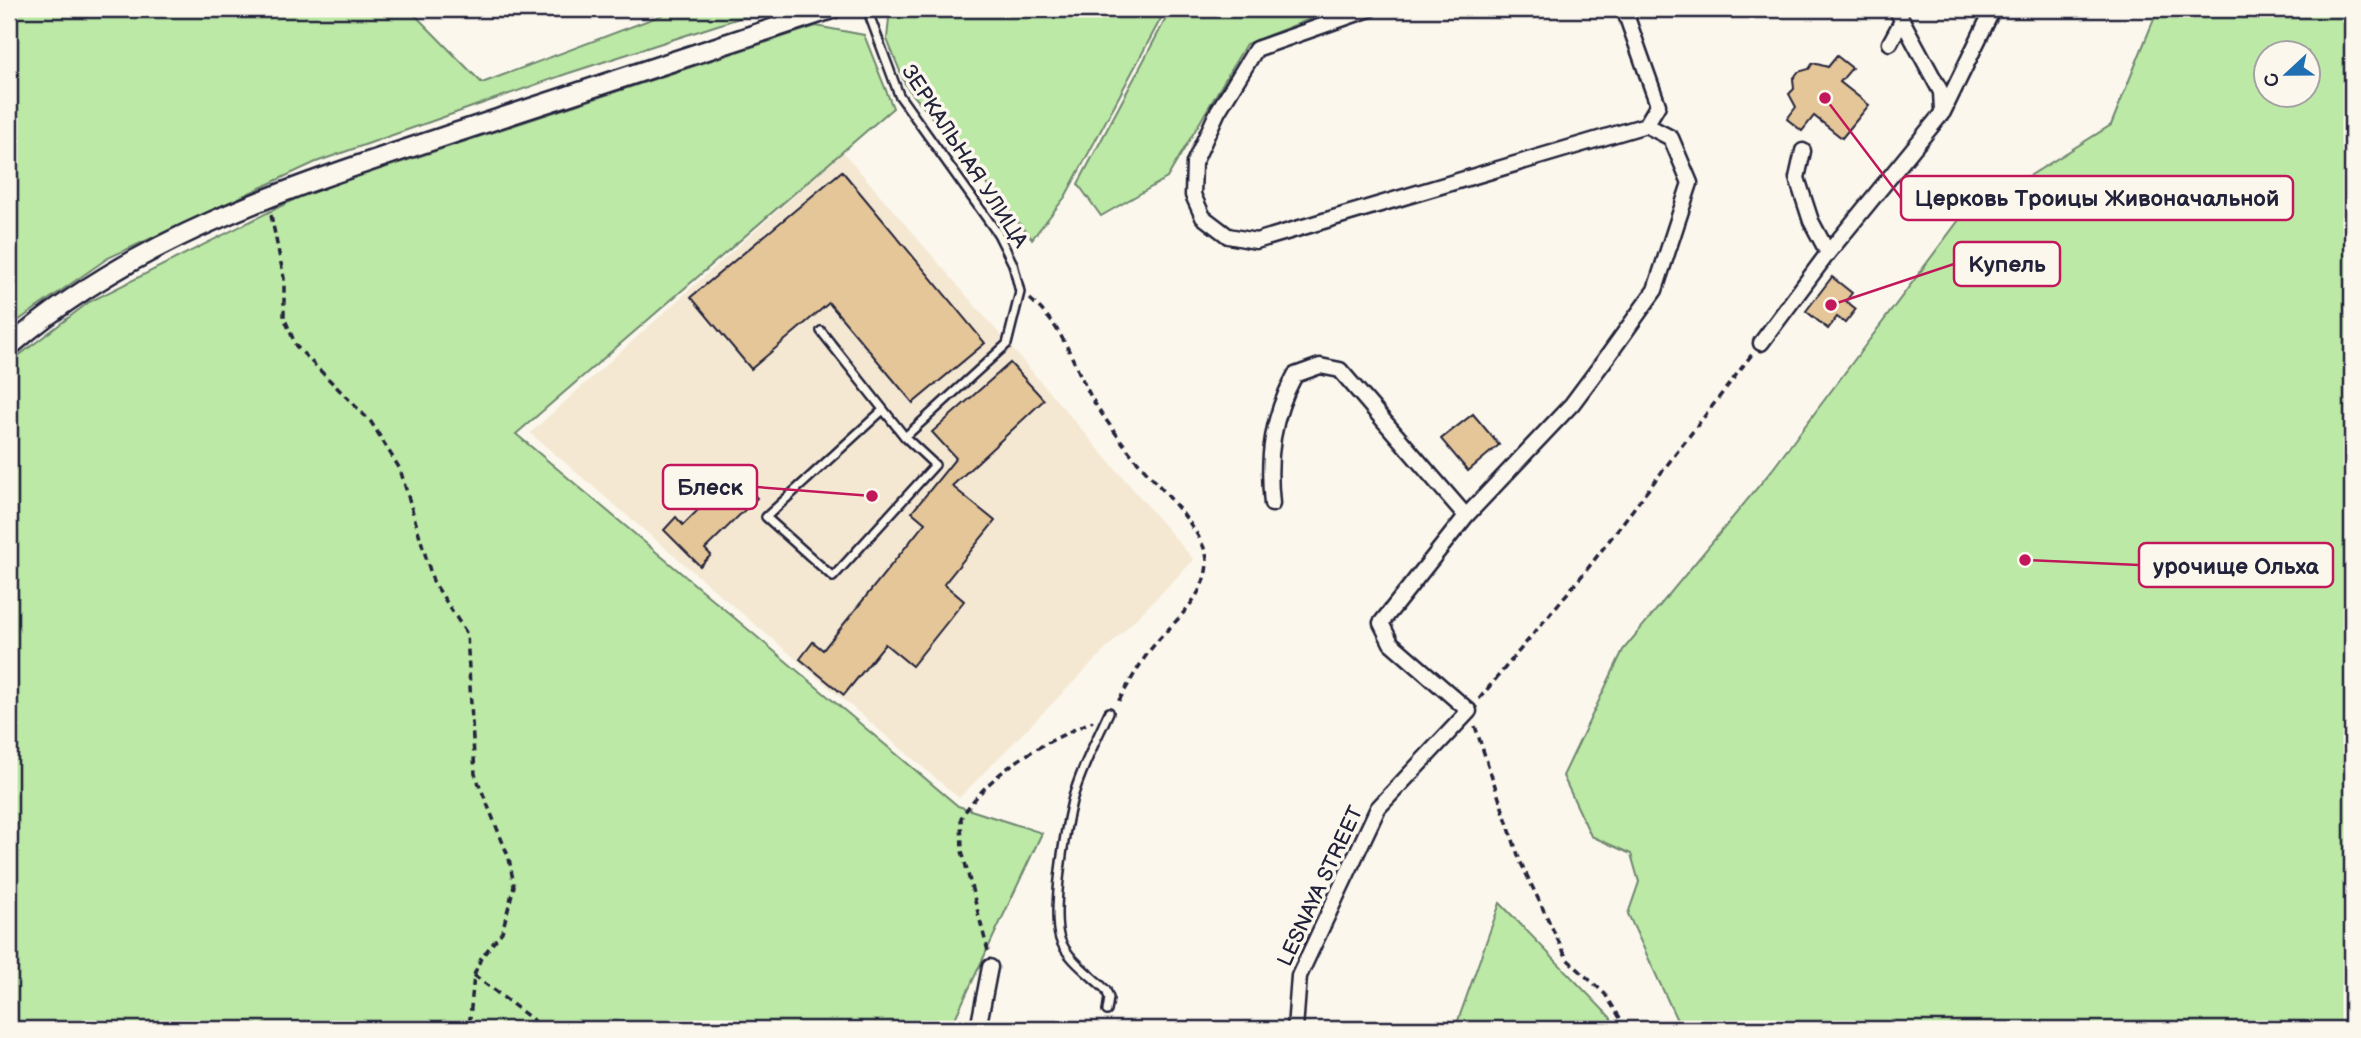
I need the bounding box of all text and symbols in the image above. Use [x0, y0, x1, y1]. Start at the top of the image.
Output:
north arrow [2252, 38, 2322, 108]
street label: ЗЕРКАЛЬНАЯ УЛИЦА [896, 60, 1033, 253]
text: С [2259, 69, 2286, 90]
callout: Церковь Троицы Живоначальной [1901, 176, 2293, 220]
text: Церковь Троицы Живоначальной [1915, 185, 2279, 213]
callout: Купель [1954, 242, 2060, 286]
text: Купель [1968, 251, 2046, 279]
callout: Блеск [663, 465, 757, 509]
text: Блеск [677, 474, 744, 502]
callout: урочище Ольха [2139, 543, 2333, 587]
text: урочище Ольха [2153, 553, 2320, 581]
street label: LESNAYA STREET [1272, 802, 1369, 970]

